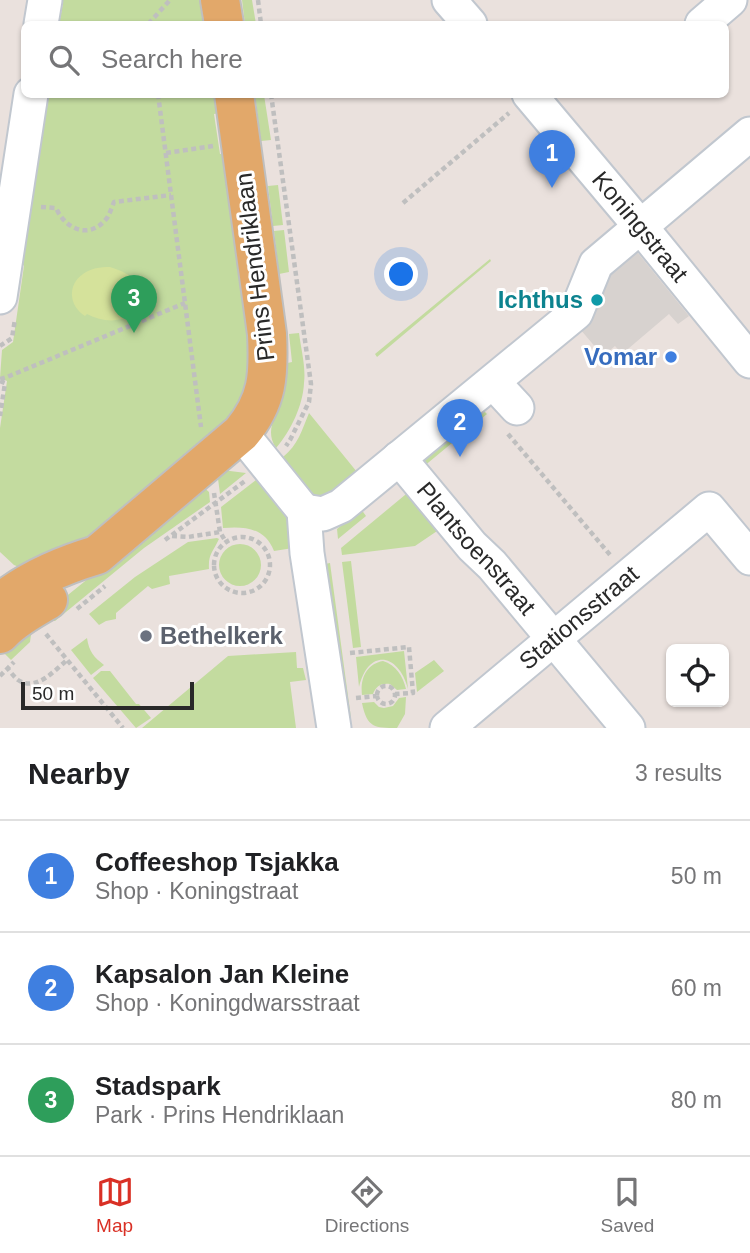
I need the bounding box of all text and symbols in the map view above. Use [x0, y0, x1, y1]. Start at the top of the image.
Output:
search box [21, 21, 729, 98]
icon: search [45, 41, 83, 79]
text: Search here [101, 44, 243, 74]
pin: 1 [529, 130, 575, 188]
street label: Koningstraat [587, 166, 694, 287]
street label: Prins Hendriklaan [230, 171, 279, 363]
your location [384, 257, 418, 291]
pin: 3 [111, 275, 157, 333]
place label: Ichthus [498, 286, 583, 313]
marker: Ichthus [589, 292, 605, 308]
place label: Vomar [584, 343, 657, 370]
marker: Vomar [663, 349, 679, 365]
pin: 2 [437, 399, 483, 457]
street label: Plantsoenstraat [412, 476, 542, 620]
street label: Stationsstraat [514, 560, 644, 675]
place label: Bethelkerk [160, 622, 283, 649]
marker: Bethelkerk [138, 628, 154, 644]
map controls [666, 644, 729, 707]
button: locate [666, 644, 729, 707]
scale bar [21, 679, 194, 711]
text: 50 m [32, 683, 74, 704]
text: Nearby [28, 757, 130, 790]
text: 3 results [635, 760, 722, 786]
text: Coffeeshop Tsjakka [95, 847, 339, 877]
text: 1 [45, 863, 57, 889]
text: 50 m [671, 863, 722, 889]
text: Shop · Koningstraat [95, 878, 298, 904]
text: Kapsalon Jan Kleine [95, 959, 349, 989]
text: 2 [45, 975, 57, 1001]
text: 60 m [671, 975, 722, 1001]
text: Shop · Koningdwarsstraat [95, 990, 360, 1016]
text: Stadspark [95, 1071, 221, 1101]
text: 3 [45, 1087, 57, 1113]
text: 80 m [671, 1087, 722, 1113]
text: Park · Prins Hendriklaan [95, 1102, 344, 1128]
tab: Map [96, 1173, 134, 1237]
tab: Directions [325, 1173, 409, 1237]
tab: Saved [600, 1173, 654, 1237]

